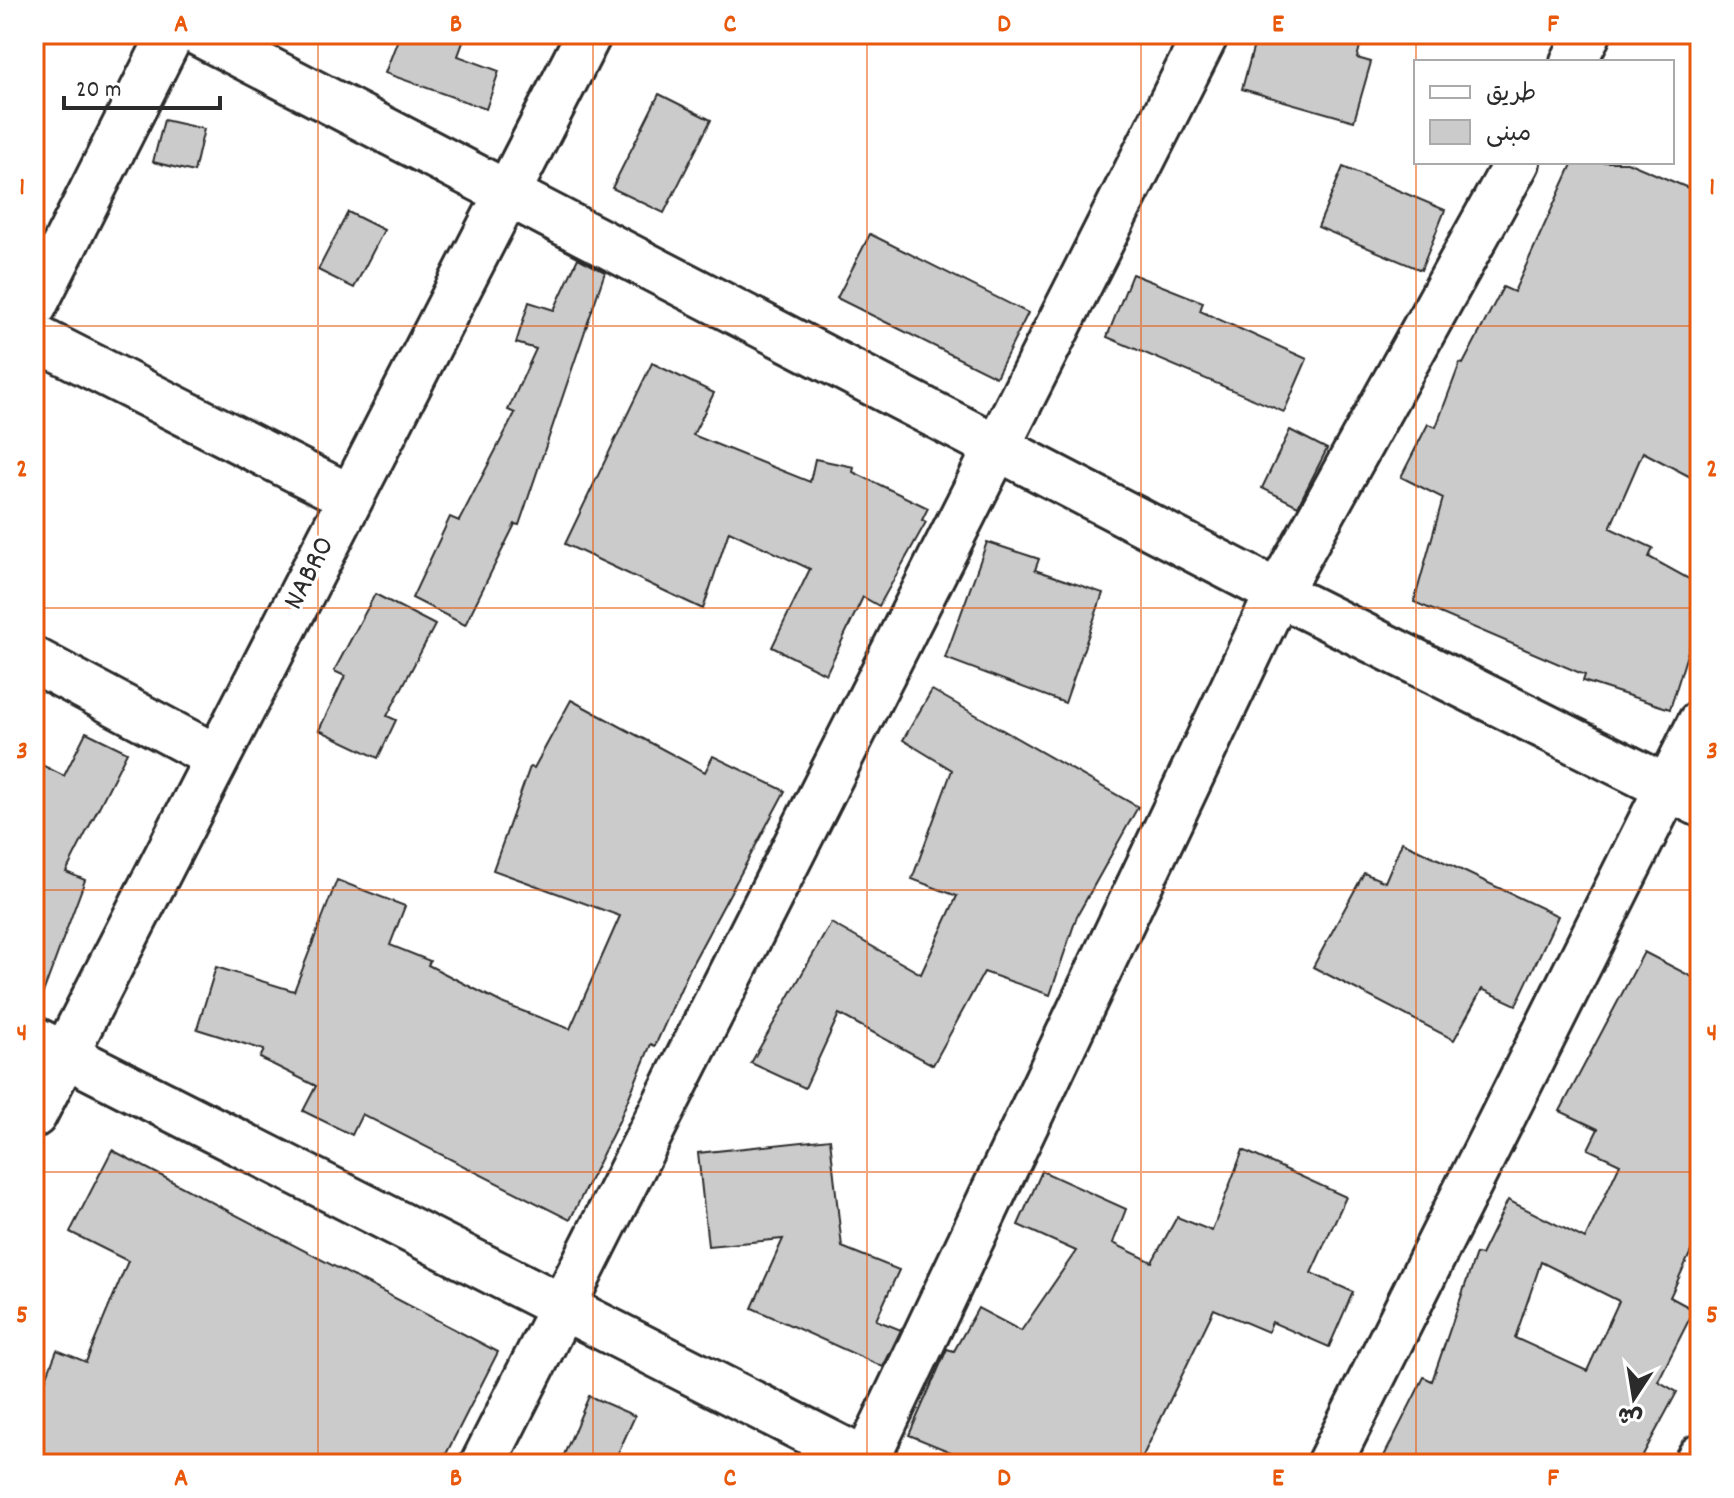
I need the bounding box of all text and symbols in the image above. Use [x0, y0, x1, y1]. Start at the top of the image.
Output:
text: A [174, 7, 188, 44]
text: B [450, 7, 462, 44]
text: C [724, 7, 737, 44]
text: D [997, 7, 1011, 44]
text: E [1272, 7, 1284, 44]
text: F [1547, 7, 1559, 44]
scale bar [64, 60, 220, 110]
legend [1414, 60, 1674, 164]
text: 20 m [76, 74, 122, 108]
text: طريق [1486, 78, 1536, 112]
text: مبنى [1486, 118, 1531, 152]
text: 1 [19, 170, 25, 207]
text: 1 [1709, 170, 1715, 207]
text: 2 [16, 452, 28, 489]
text: 2 [1706, 452, 1718, 489]
street label: NABRO [274, 530, 348, 618]
text: 3 [16, 734, 28, 771]
text: 3 [1706, 734, 1718, 771]
text: 4 [17, 1016, 27, 1053]
text: 4 [1707, 1016, 1717, 1053]
text: 5 [16, 1298, 28, 1335]
text: 5 [1706, 1298, 1718, 1335]
north arrow [1594, 1358, 1674, 1438]
text: ش [1616, 1396, 1646, 1432]
text: A [174, 1461, 188, 1498]
text: B [450, 1461, 462, 1498]
text: C [724, 1461, 737, 1498]
text: D [997, 1461, 1011, 1498]
text: E [1272, 1461, 1284, 1498]
text: F [1547, 1461, 1559, 1498]

